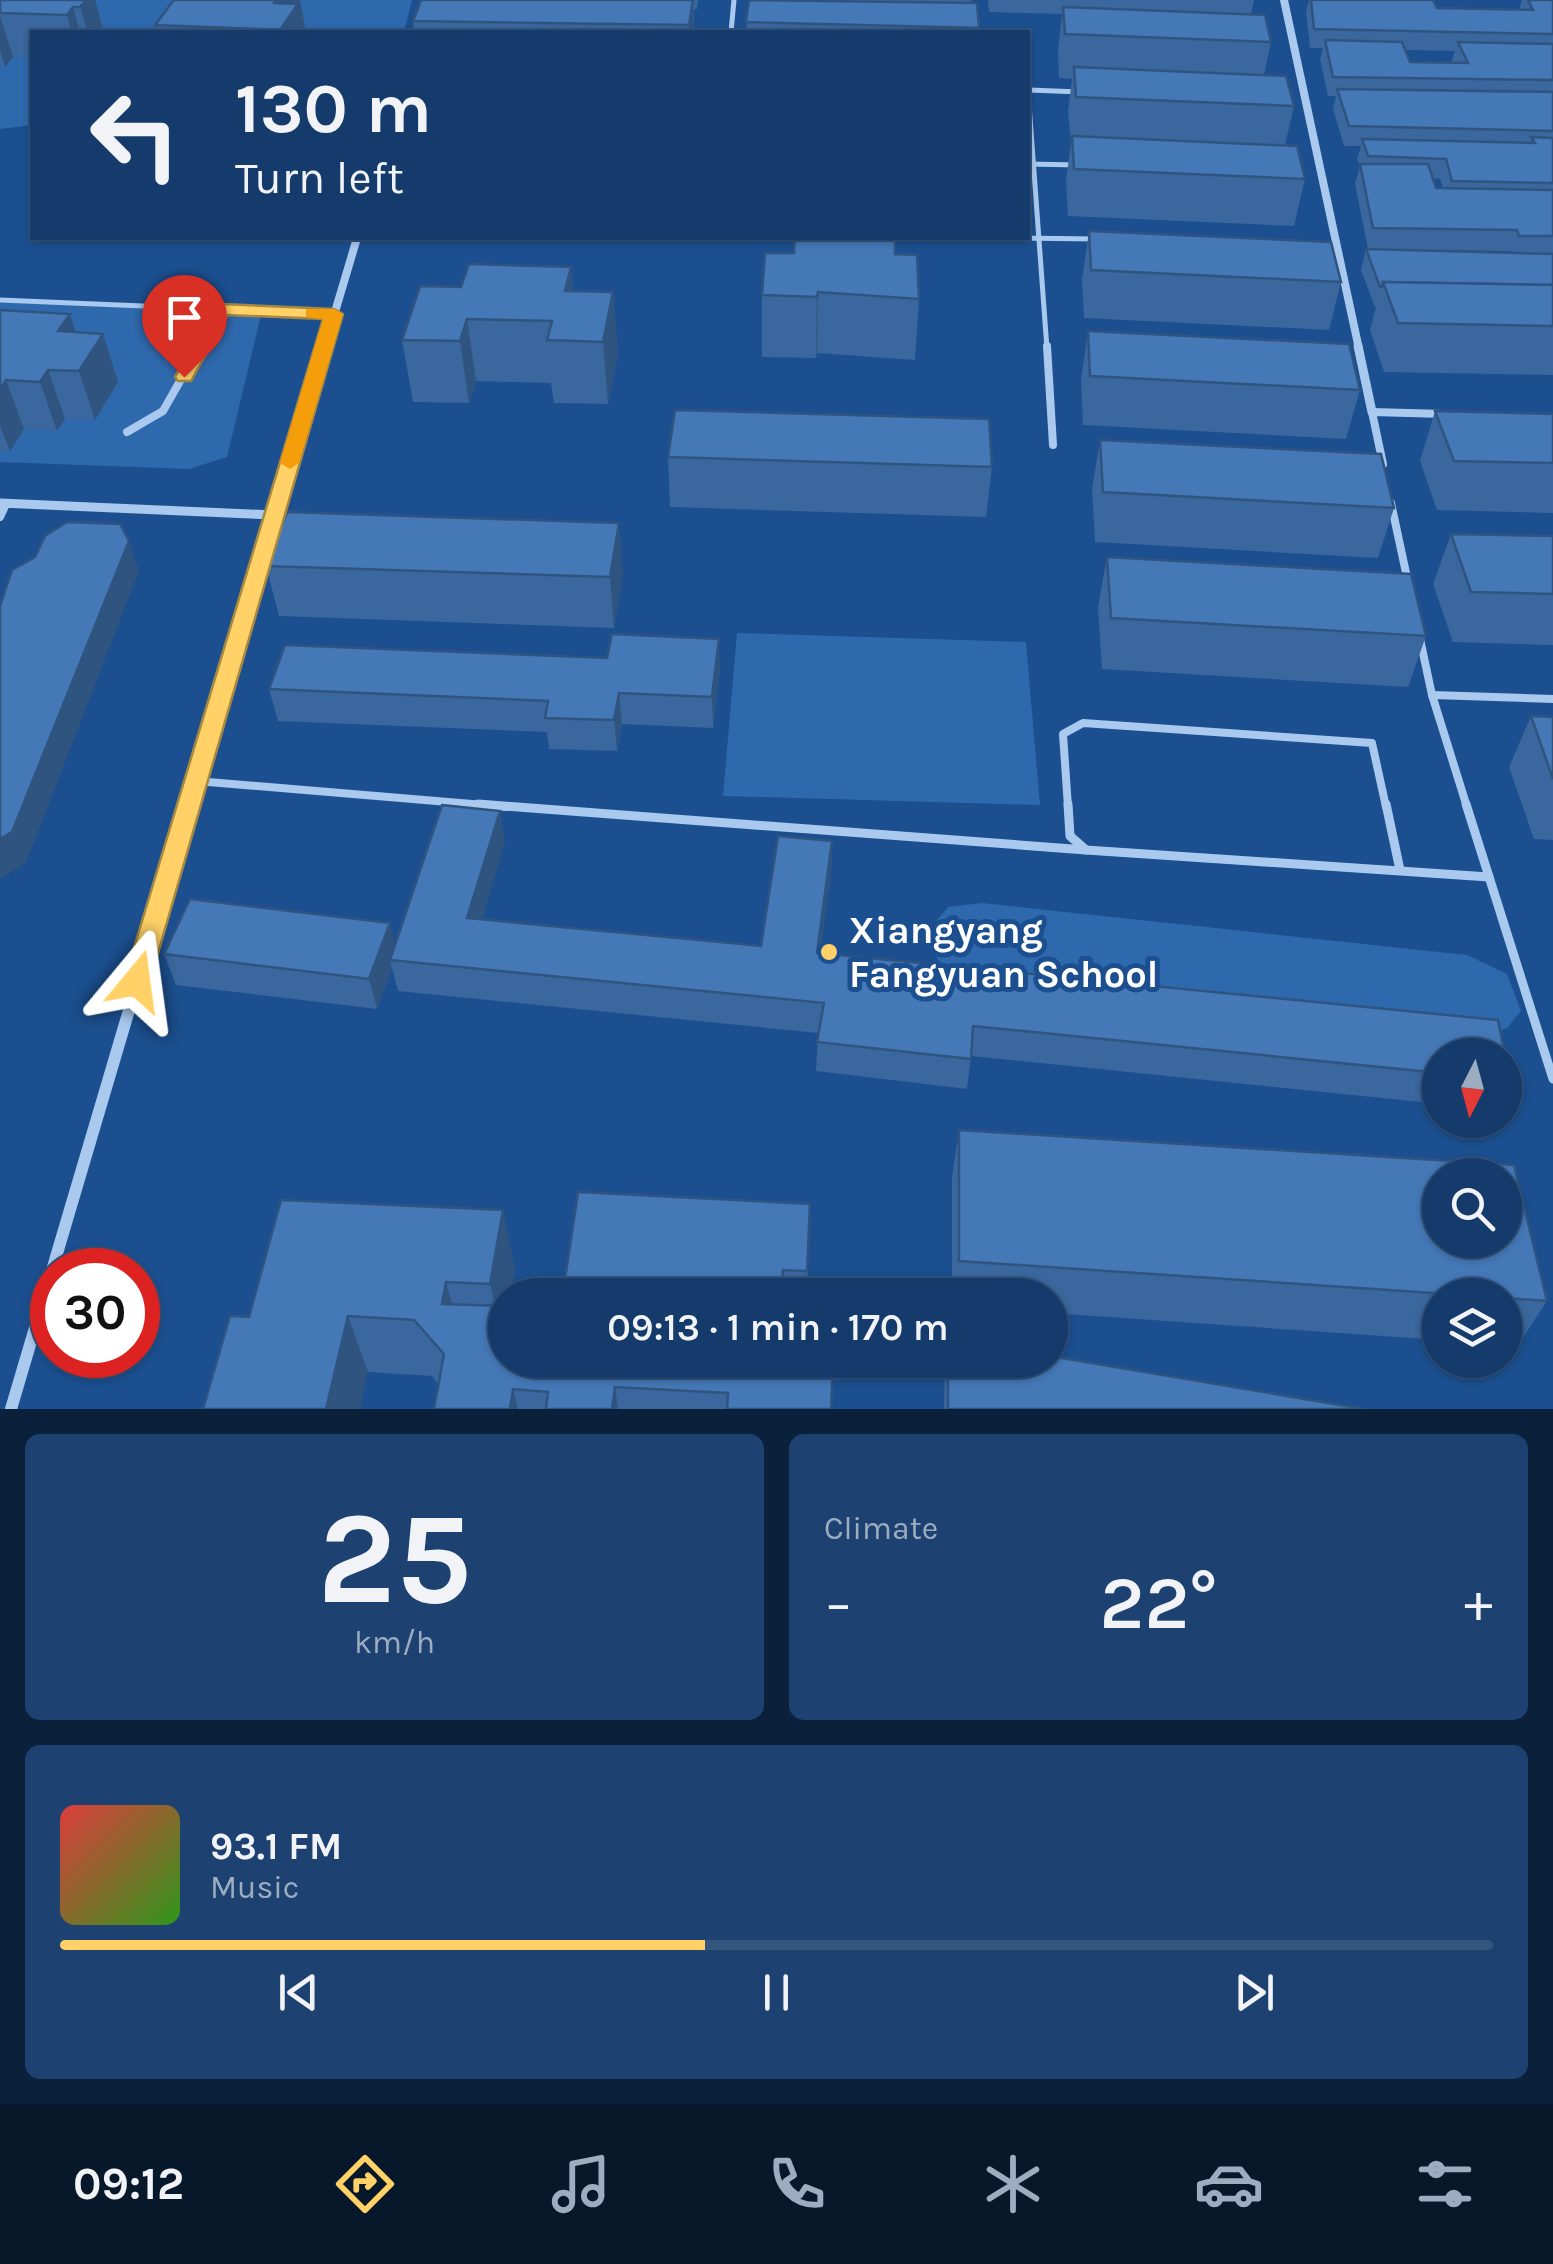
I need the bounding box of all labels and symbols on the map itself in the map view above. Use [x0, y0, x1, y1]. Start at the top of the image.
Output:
pin [142, 275, 227, 378]
place label: Xiangyang Fangyuan School [849, 908, 1158, 997]
position arrow [85, 929, 189, 1033]
marker: Xiangyang Fangyuan School [818, 941, 840, 963]
north arrow [1422, 1038, 1522, 1138]
speed limit sign: 30 [30, 1248, 160, 1378]

